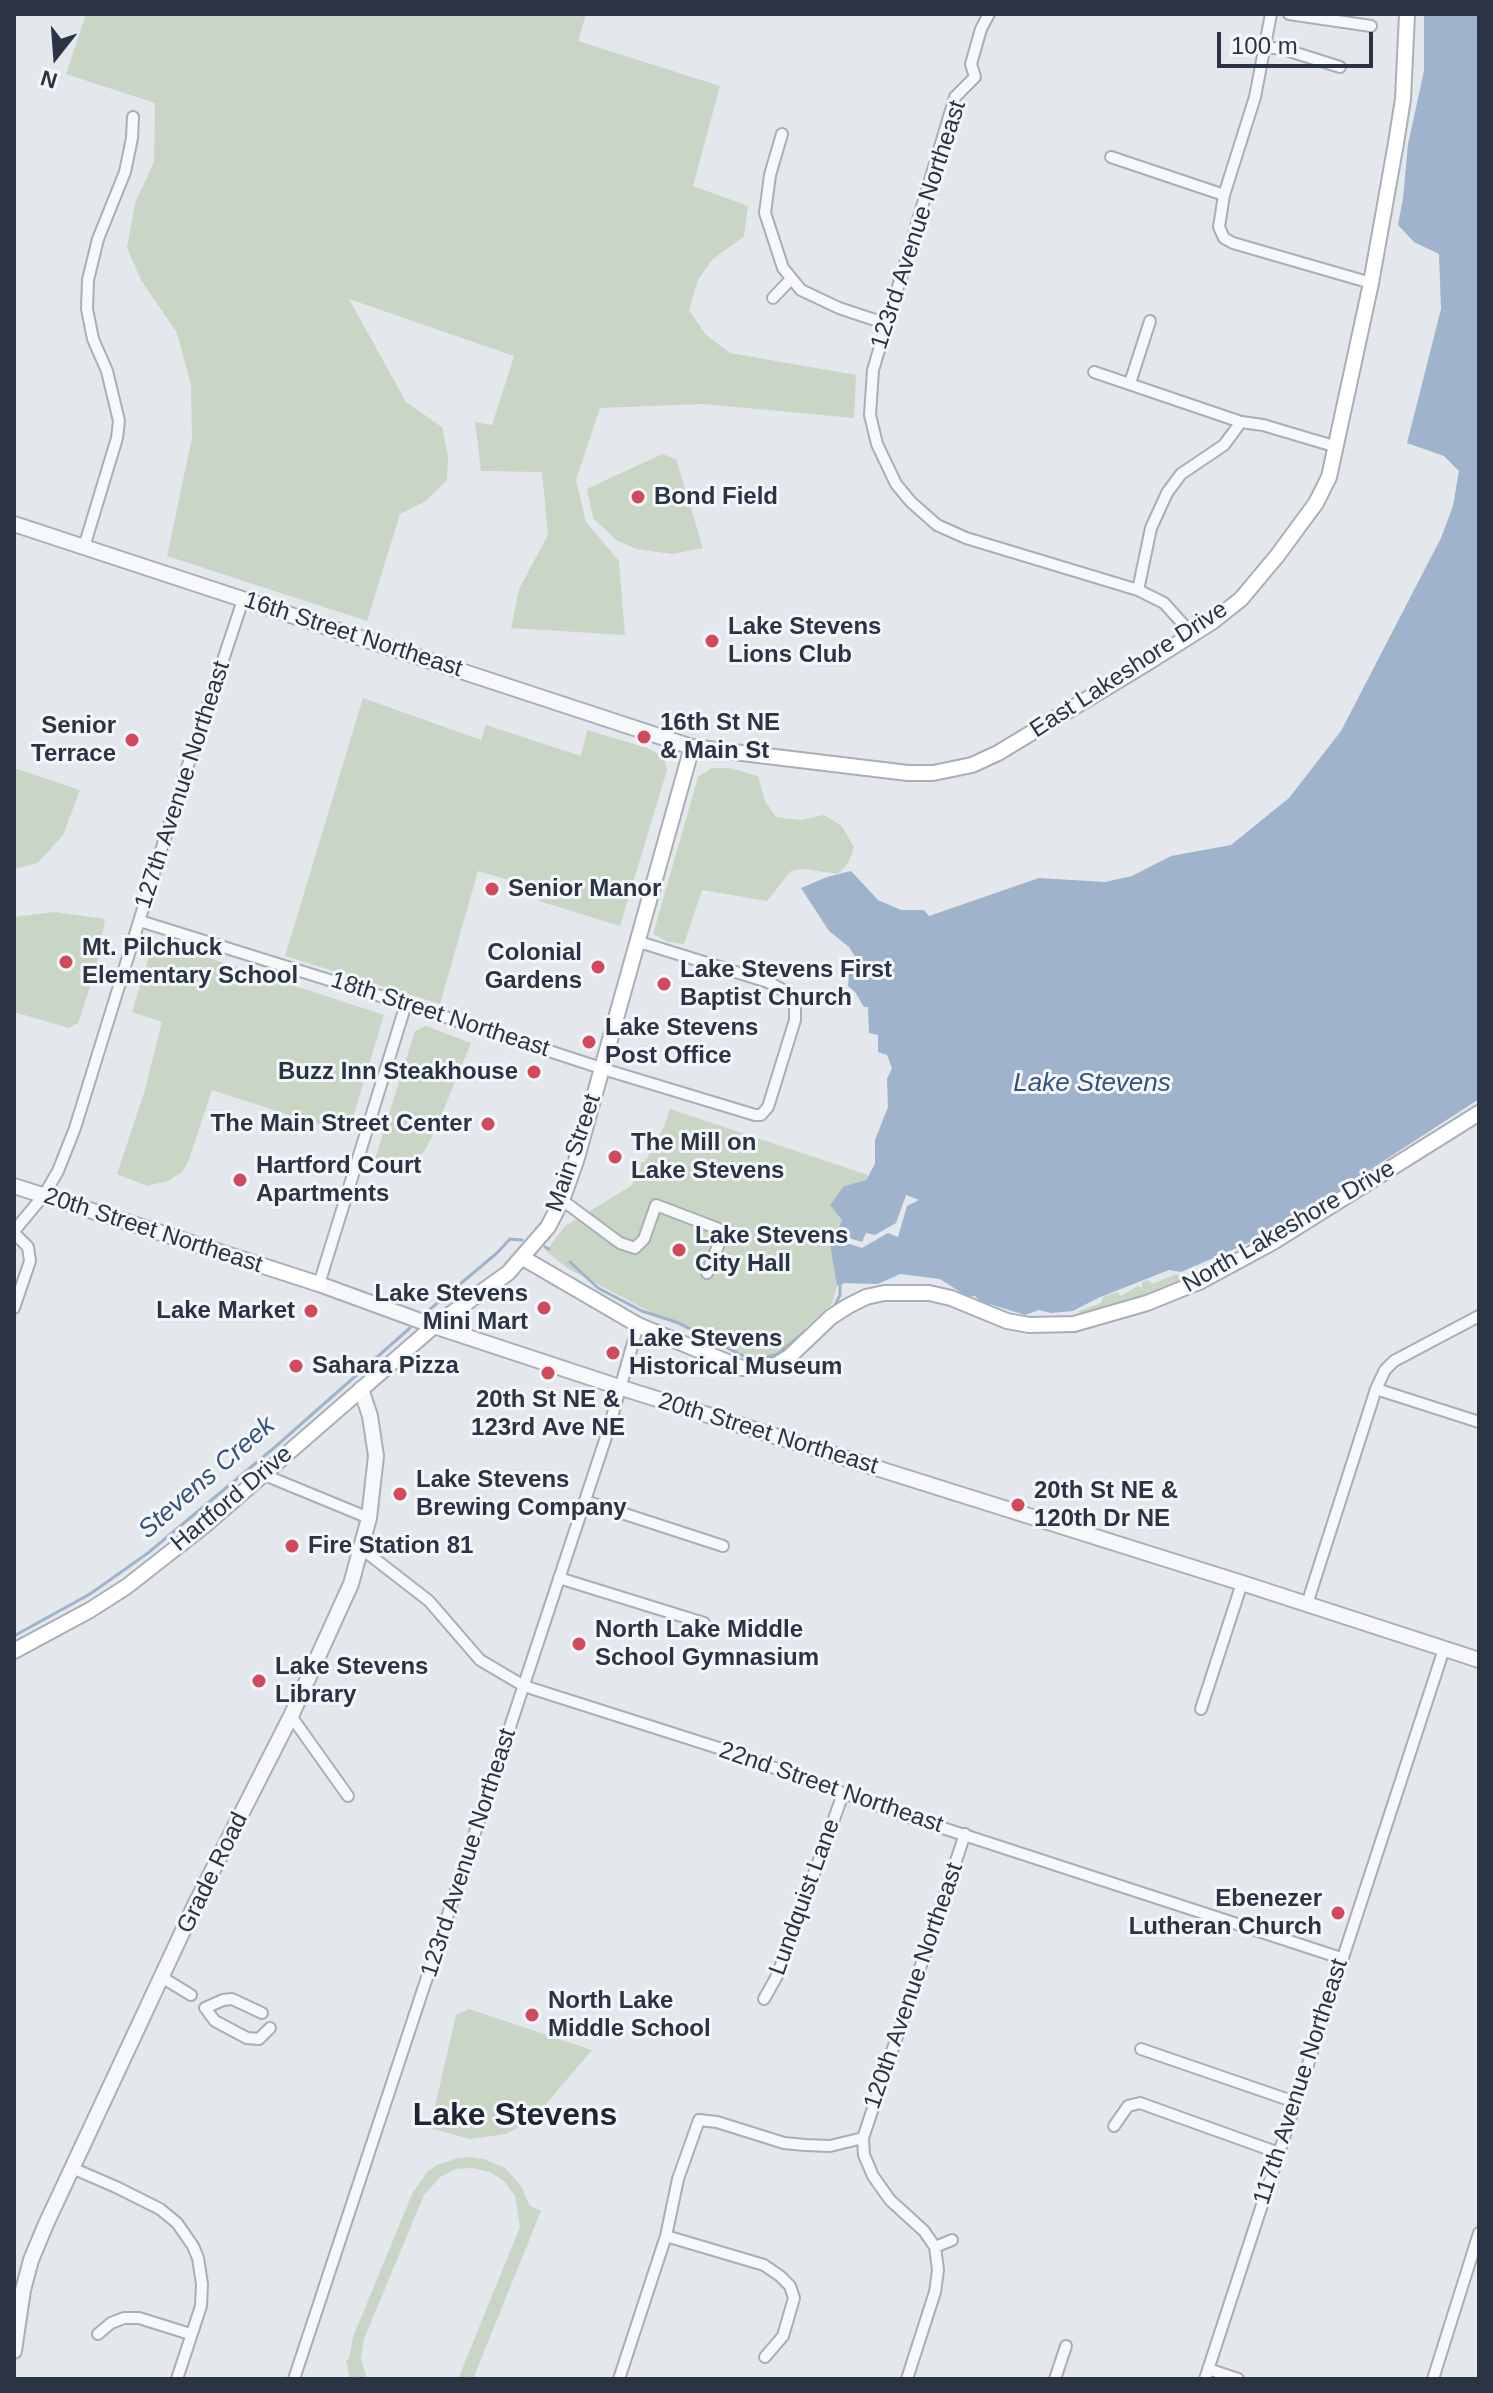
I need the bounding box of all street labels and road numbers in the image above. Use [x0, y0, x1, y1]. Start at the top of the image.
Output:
street label: 123rd Avenue Northeast [865, 97, 973, 353]
street label: 16th Street Northeast [240, 586, 466, 684]
street label: East Lakeshore Drive [1025, 595, 1233, 745]
street label: 127th Avenue Northeast [129, 658, 237, 912]
street label: 18th Street Northeast [327, 966, 553, 1064]
street label: Main Street [540, 1090, 608, 1216]
street label: North Lakeshore Drive [1178, 1155, 1400, 1299]
street label: 20th Street Northeast [40, 1182, 266, 1280]
street label: 20th Street Northeast [655, 1387, 881, 1481]
street label: Hartford Drive [166, 1440, 298, 1558]
street label: 123rd Avenue Northeast [415, 1725, 523, 1981]
street label: 22nd Street Northeast [715, 1736, 947, 1840]
street label: Grade Road [171, 1808, 255, 1938]
street label: Lundquist Lane [763, 1815, 847, 1979]
street label: 120th Avenue Northeast [858, 1859, 970, 2113]
street label: 117th Avenue Northeast [1248, 1956, 1354, 2208]

